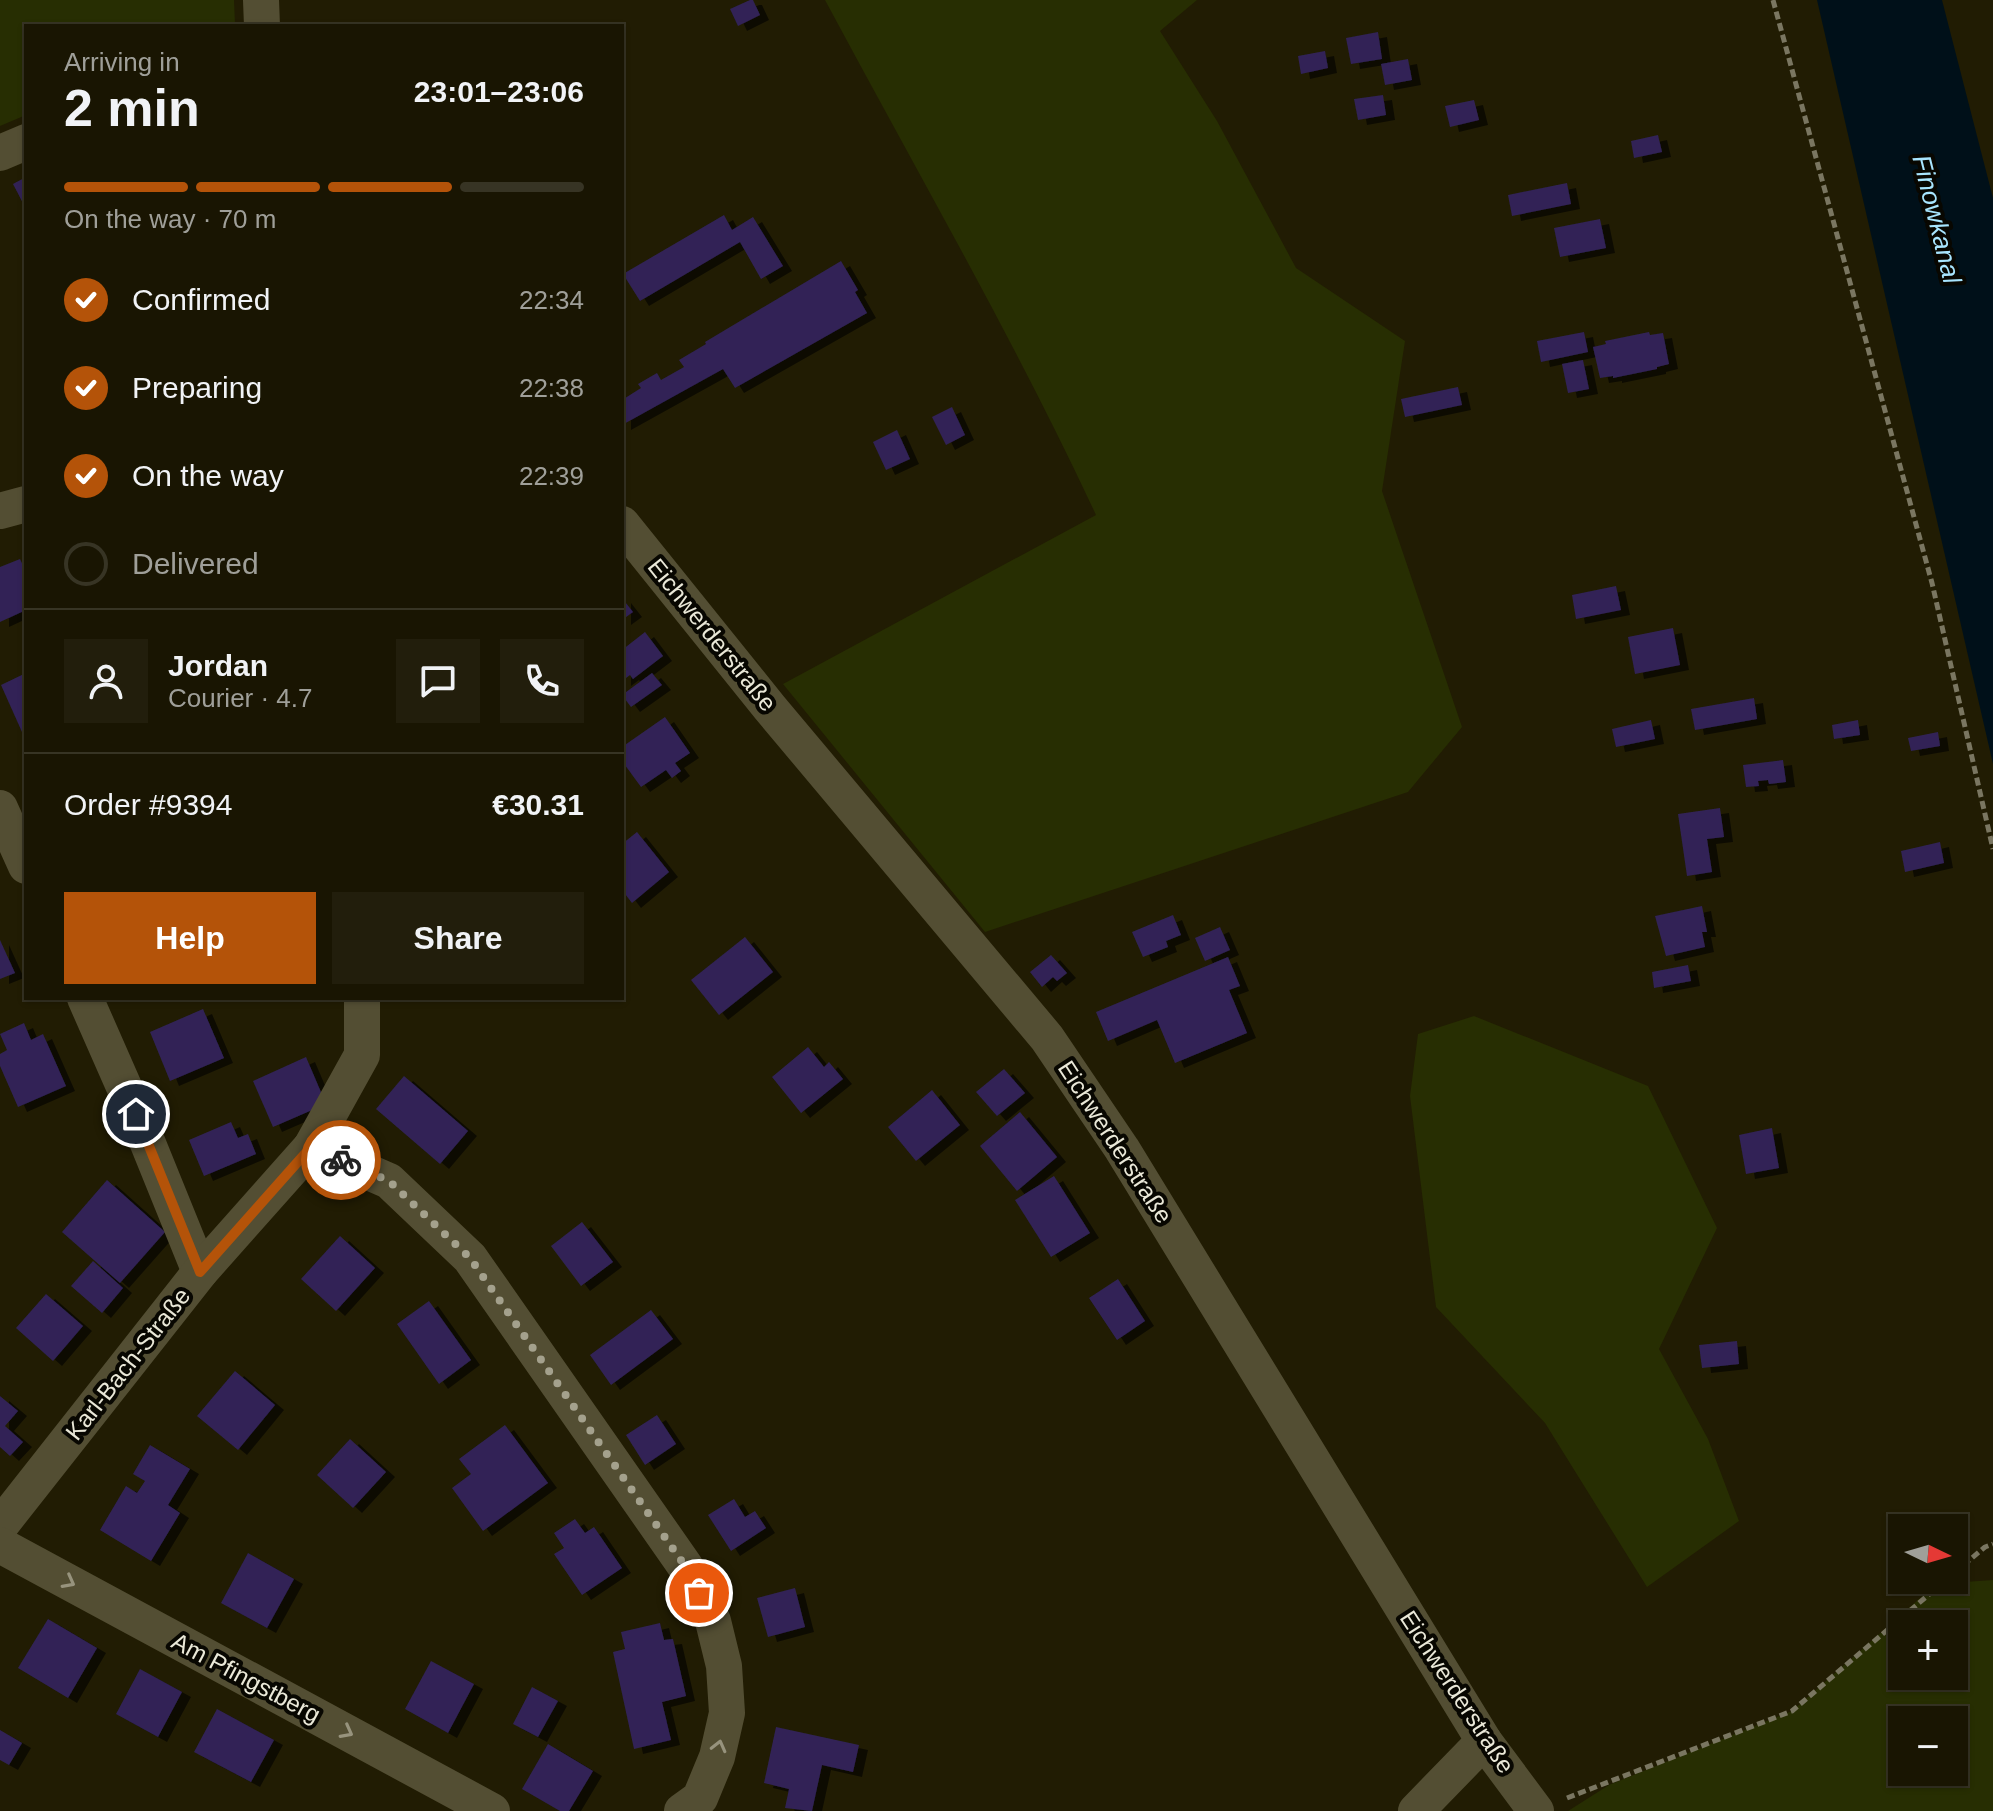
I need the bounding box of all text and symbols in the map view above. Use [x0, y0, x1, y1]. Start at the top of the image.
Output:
text: Arriving in [64, 47, 180, 77]
text: 23:01–23:06 [414, 75, 584, 108]
text: 2 min [64, 79, 200, 137]
water label: Finowkanal [1907, 152, 1968, 288]
text: On the way · 70 m [64, 204, 276, 234]
icon: check [64, 278, 108, 322]
text: Confirmed [132, 283, 270, 316]
text: 22:34 [519, 285, 584, 315]
icon: check [64, 366, 108, 410]
text: Preparing [132, 371, 262, 404]
text: 22:38 [519, 373, 584, 403]
icon: check [64, 454, 108, 498]
text: On the way [132, 459, 284, 492]
text: 22:39 [519, 461, 584, 491]
text: Delivered [132, 547, 259, 580]
street label: Eichwerderstraße [643, 553, 782, 716]
button: person [64, 639, 148, 723]
button: chat [396, 639, 480, 723]
button: phone [500, 639, 584, 723]
text: Jordan [168, 649, 268, 682]
text: Courier · 4.7 [168, 683, 313, 713]
text: Order #9394 [64, 788, 232, 821]
text: €30.31 [492, 788, 584, 821]
button: Help [64, 892, 316, 984]
button: Share [332, 892, 584, 984]
street label: Eichwerderstraße [1053, 1056, 1178, 1228]
pin [102, 1080, 170, 1148]
icon: home [114, 1092, 158, 1136]
courier [301, 1120, 381, 1200]
icon: bike [319, 1138, 363, 1182]
street label: Karl-Bach-Straße [60, 1282, 195, 1445]
north arrow [1888, 1514, 1968, 1594]
map controls [1888, 1514, 1968, 1786]
pin [665, 1559, 733, 1627]
icon: bag [677, 1571, 721, 1615]
one-way arrow [60, 1572, 75, 1587]
street label: Eichwerderstraße [1395, 1606, 1520, 1778]
button: + [1888, 1610, 1968, 1690]
street label: Am Pfingstberg [167, 1627, 325, 1728]
button: − [1888, 1706, 1968, 1786]
one-way arrow [338, 1722, 352, 1738]
one-way arrow [710, 1739, 727, 1753]

